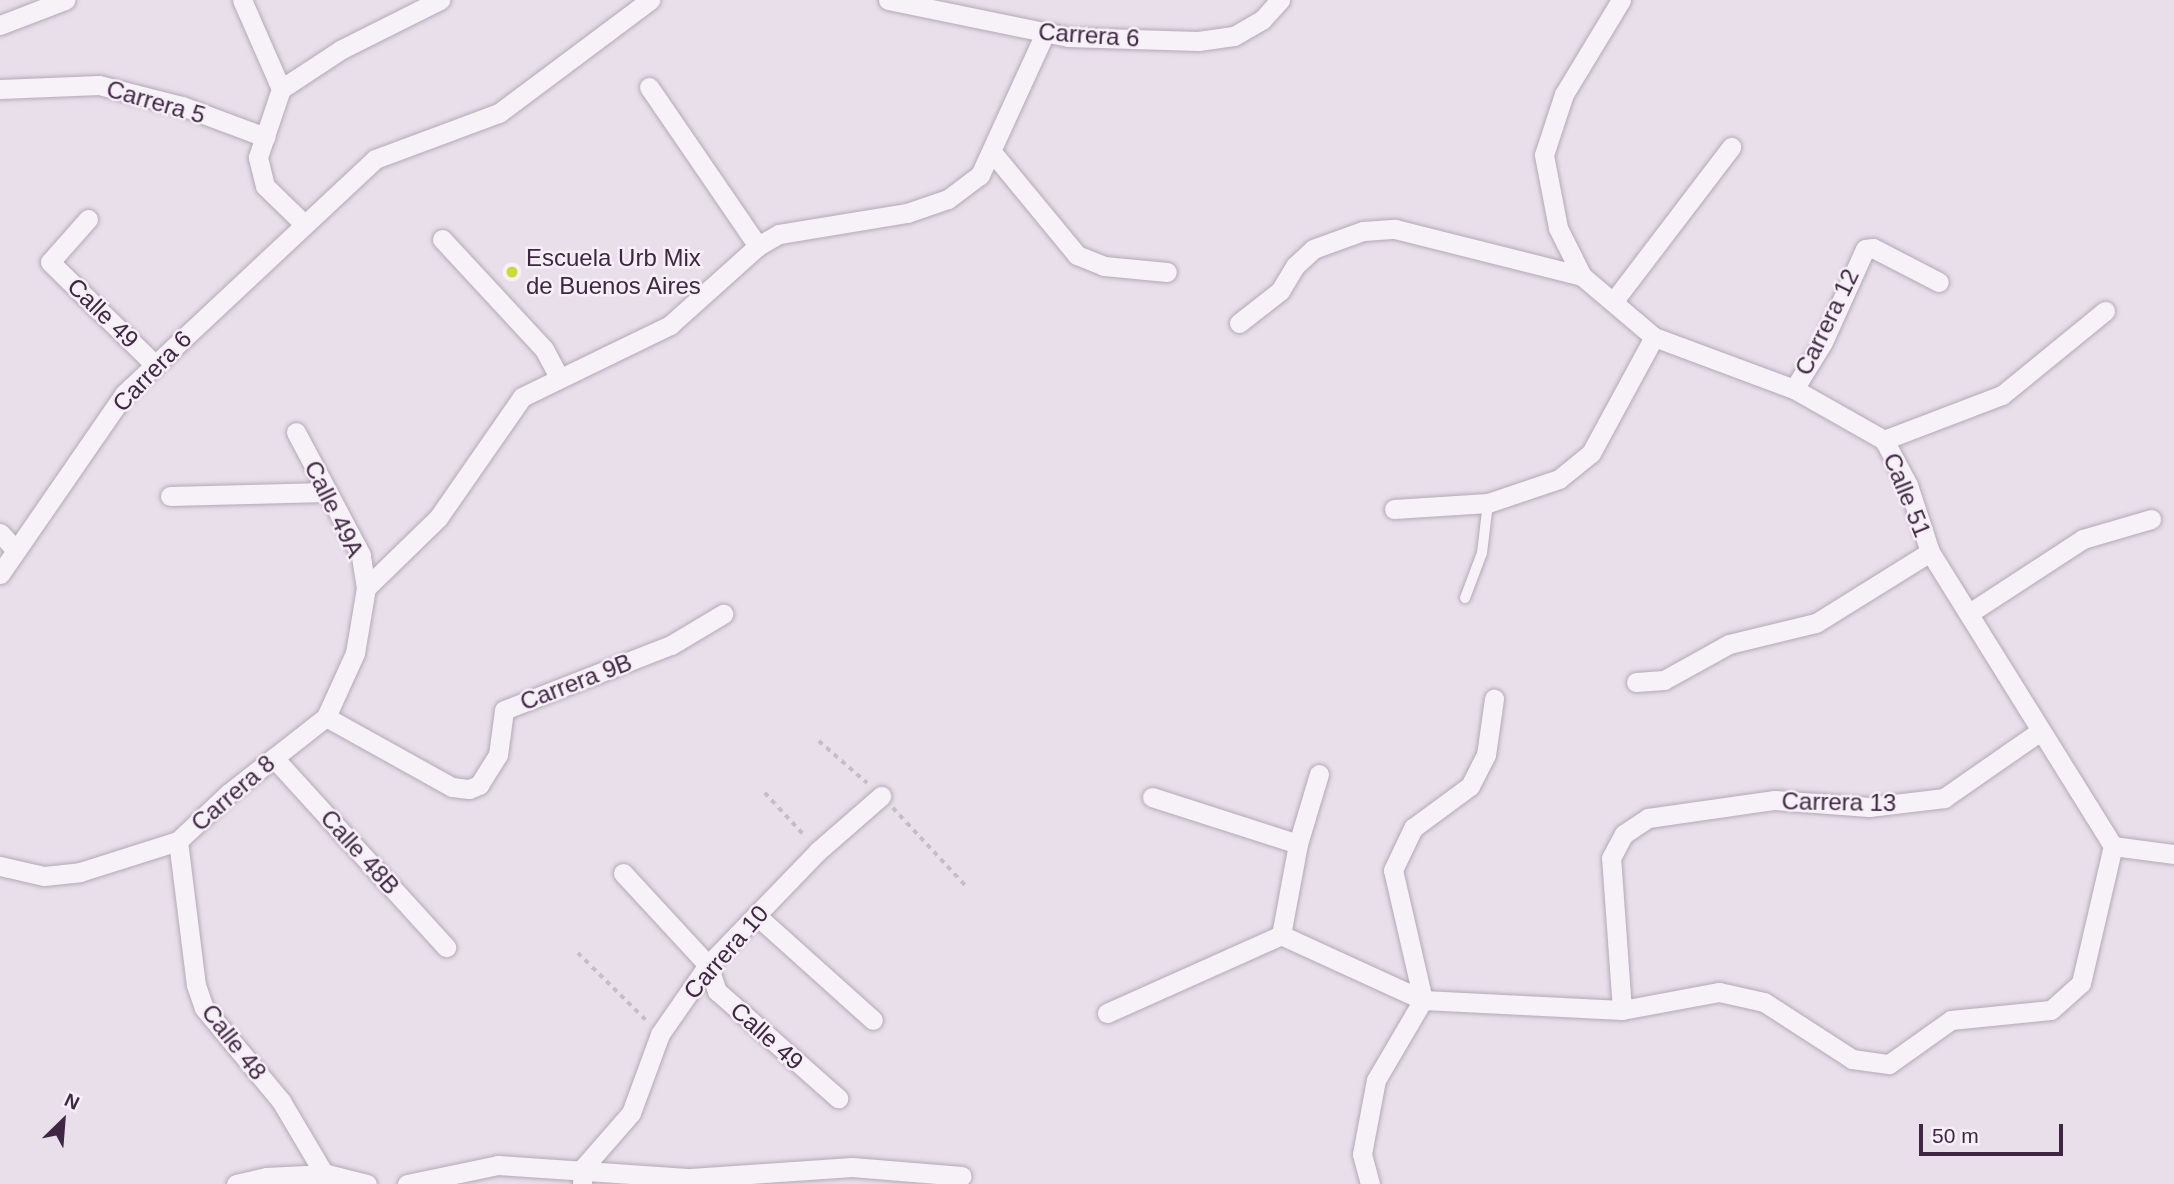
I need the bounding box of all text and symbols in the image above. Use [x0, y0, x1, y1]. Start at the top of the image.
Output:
street label: Carrera 6 [1037, 17, 1141, 53]
street label: Carrera 5 [103, 74, 209, 130]
place label: Escuela Urb Mix de Buenos Aires [526, 244, 702, 300]
marker: Escuela Urb Mix de Buenos Aires [504, 264, 520, 280]
street label: Carrera 12 [1789, 264, 1865, 380]
street label: Calle 49 [61, 272, 145, 354]
street label: Carrera 6 [106, 325, 198, 417]
street label: Calle 51 [1877, 449, 1937, 541]
street label: Calle 49A [298, 456, 370, 562]
street label: Carrera 9B [516, 648, 636, 716]
street label: Carrera 8 [185, 749, 281, 837]
street label: Carrera 13 [1781, 787, 1897, 817]
street label: Calle 48B [314, 804, 406, 900]
street label: Carrera 10 [678, 899, 774, 1005]
street label: Calle 49 [725, 996, 809, 1076]
street label: Calle 48 [196, 998, 272, 1086]
north arrow [28, 1086, 98, 1156]
text: N [61, 1089, 83, 1114]
scale bar [1922, 1110, 2066, 1154]
text: 50 m [1932, 1124, 1979, 1147]

